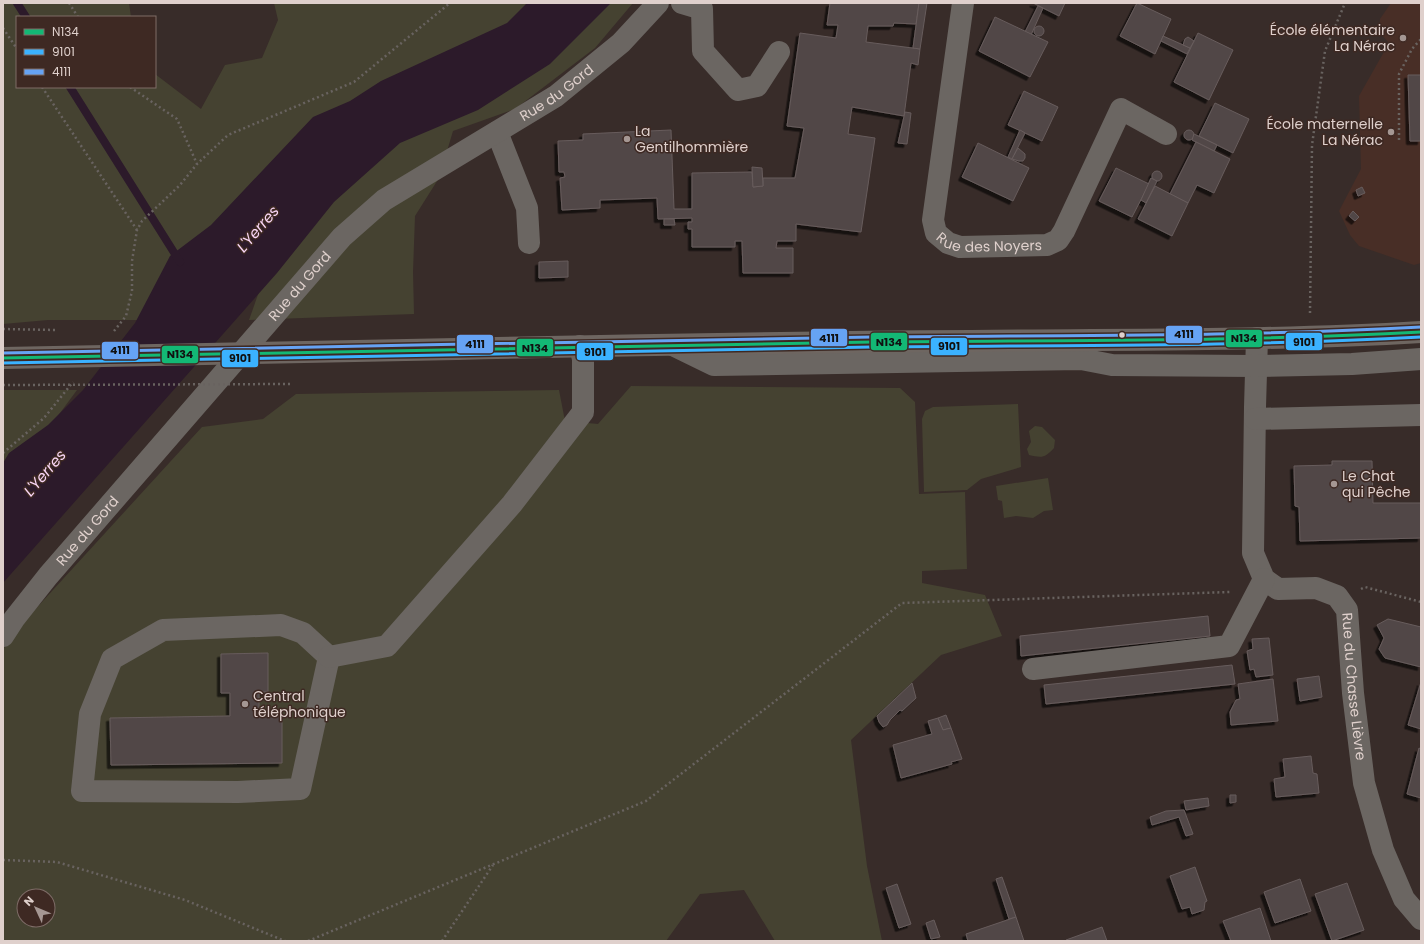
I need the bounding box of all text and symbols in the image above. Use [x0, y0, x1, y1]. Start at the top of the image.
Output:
legend [16, 16, 156, 88]
place label: École élémentaire La Nérac [1270, 20, 1395, 56]
text: N134 [52, 23, 79, 40]
marker: École élémentaire La Nérac [1398, 33, 1408, 43]
text: 9101 [52, 43, 75, 60]
street label: Rue du Gord [516, 59, 598, 126]
text: 4111 [52, 63, 71, 80]
place label: École maternelle La Nérac [1266, 114, 1383, 150]
place label: La Gentilhommière [635, 121, 749, 157]
marker: École maternelle La Nérac [1386, 127, 1396, 137]
marker: La Gentilhommière [622, 134, 632, 144]
water label: L'Yerres [232, 201, 284, 256]
street label: Rue des Noyers [932, 227, 1042, 257]
street label: Rue du Gord [264, 247, 336, 325]
line badge: 4111 [1165, 325, 1203, 344]
text: 4111 [1174, 326, 1194, 342]
line badge: 4111 [810, 328, 848, 347]
line badge: N134 [1225, 329, 1263, 348]
text: 4111 [819, 330, 839, 346]
unlabelled marker [1117, 330, 1127, 340]
text: N134 [1231, 330, 1258, 346]
line badge: N134 [870, 332, 908, 351]
line badge: 9101 [1285, 332, 1323, 351]
line badge: 4111 [456, 334, 494, 354]
text: N134 [876, 334, 903, 350]
text: 9101 [1293, 334, 1315, 350]
text: 4111 [465, 336, 485, 352]
line badge: 9101 [930, 337, 968, 356]
line badge: N134 [516, 338, 554, 357]
text: 9101 [938, 338, 960, 354]
text: N134 [522, 340, 549, 356]
line badge: 4111 [101, 341, 139, 360]
text: 4111 [110, 342, 130, 358]
line badge: 9101 [576, 342, 614, 361]
text: 9101 [584, 344, 606, 360]
line badge: N134 [161, 345, 199, 364]
text: N134 [167, 346, 194, 362]
line badge: 9101 [221, 349, 259, 368]
text: 9101 [229, 350, 251, 366]
water label: L'Yerres [19, 445, 71, 500]
place label: Le Chat qui Pêche [1342, 466, 1411, 502]
marker: Le Chat qui Pêche [1329, 479, 1339, 489]
street label: Rue du Gord [51, 491, 123, 570]
street label: Rue du Chasse Lièvre [1337, 612, 1371, 762]
place label: Central téléphonique [253, 686, 346, 722]
marker: Central téléphonique [240, 699, 250, 709]
north arrow [16, 888, 56, 928]
text: N [20, 893, 37, 910]

